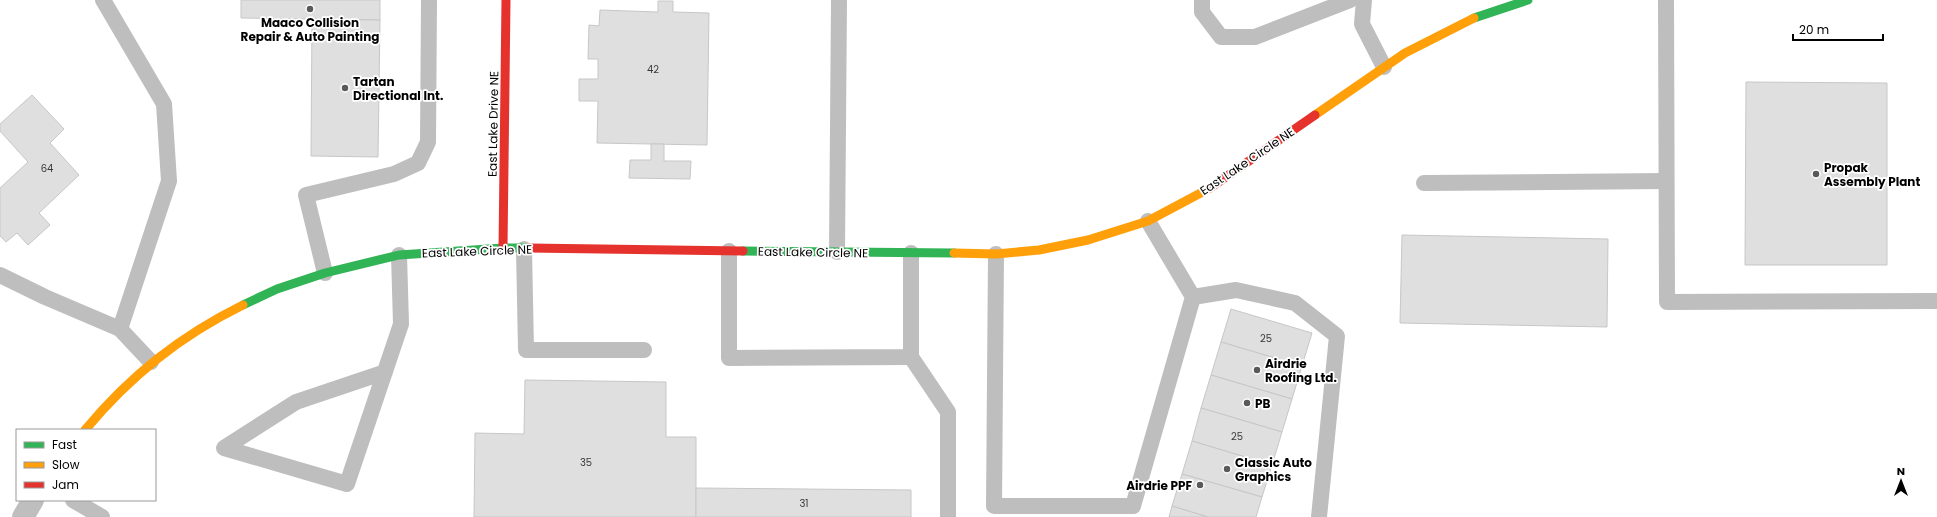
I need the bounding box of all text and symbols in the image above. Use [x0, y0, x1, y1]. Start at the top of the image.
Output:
marker: Maaco Collision Repair & Auto Painting [305, 4, 315, 14]
place label: Maaco Collision Repair & Auto Painting [241, 14, 379, 45]
scale bar [1793, 16, 1883, 42]
text: 20 m [1799, 21, 1829, 38]
house number: 42 [647, 62, 659, 77]
street label: East Lake Drive NE [484, 71, 502, 177]
place label: Tartan Directional Int. [353, 73, 443, 104]
marker: Tartan Directional Int. [340, 83, 350, 93]
street label: East Lake Circle NE [1196, 123, 1298, 199]
place label: Propak Assembly Plant [1824, 159, 1920, 190]
house number: 64 [41, 161, 53, 176]
marker: Propak Assembly Plant [1811, 169, 1821, 179]
street label: East Lake Circle NE [422, 241, 532, 261]
street label: East Lake Circle NE [758, 243, 868, 261]
house number: 25 [1260, 331, 1272, 346]
place label: Airdrie Roofing Ltd. [1265, 355, 1337, 386]
marker: Airdrie Roofing Ltd. [1252, 365, 1262, 375]
place label: PB [1255, 395, 1270, 412]
marker: PB [1242, 398, 1252, 408]
legend [16, 429, 156, 501]
house number: 25 [1231, 429, 1243, 444]
text: Fast [52, 436, 77, 453]
place label: Classic Auto Graphics [1235, 454, 1312, 485]
house number: 35 [580, 455, 592, 470]
text: Slow [52, 456, 80, 473]
north arrow [1881, 461, 1921, 501]
text: N [1897, 463, 1905, 479]
marker: Classic Auto Graphics [1222, 464, 1232, 474]
text: Jam [52, 476, 79, 493]
place label: Airdrie PPF [1126, 477, 1192, 494]
marker: Airdrie PPF [1195, 480, 1205, 490]
house number: 31 [799, 496, 809, 511]

